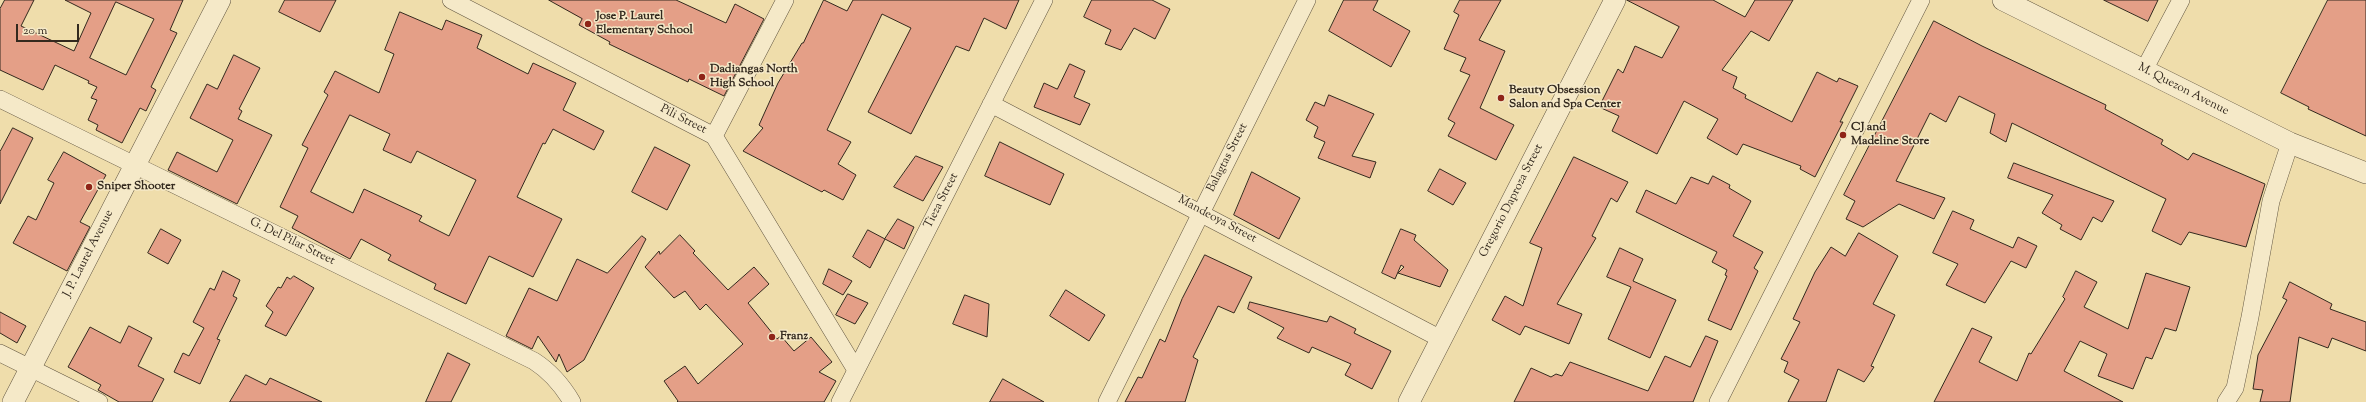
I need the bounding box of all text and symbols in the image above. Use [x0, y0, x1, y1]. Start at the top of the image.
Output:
place label: Jose P. Laurel Elementary School [596, 10, 693, 38]
scale bar [18, 16, 81, 42]
marker: Jose P. Laurel Elementary School [583, 19, 593, 29]
text: 20 m [23, 22, 47, 40]
street label: M. Quezon Avenue [2135, 61, 2231, 119]
place label: Dadiangas North High School [710, 63, 798, 91]
marker: Dadiangas North High School [697, 72, 707, 82]
place label: Beauty Obsession Salon and Spa Center [1509, 84, 1621, 112]
marker: Beauty Obsession Salon and Spa Center [1496, 93, 1506, 103]
street label: Pili Street [657, 102, 709, 138]
street label: Balagtas Street [1204, 121, 1252, 195]
place label: CJ and Madeline Store [1851, 121, 1929, 149]
marker: CJ and Madeline Store [1838, 130, 1848, 140]
street label: Gregorio Daproza Street [1477, 142, 1547, 260]
street label: Tieza Street [922, 171, 962, 231]
place label: Sniper Shooter [97, 180, 175, 194]
marker: Sniper Shooter [84, 182, 94, 192]
street label: Mandeoya Street [1175, 193, 1259, 247]
street label: J. P. Laurel Avenue [61, 208, 117, 300]
street label: G. Del Pilar Street [247, 215, 337, 269]
place label: Franz [780, 330, 808, 344]
marker: Franz [767, 332, 777, 342]

